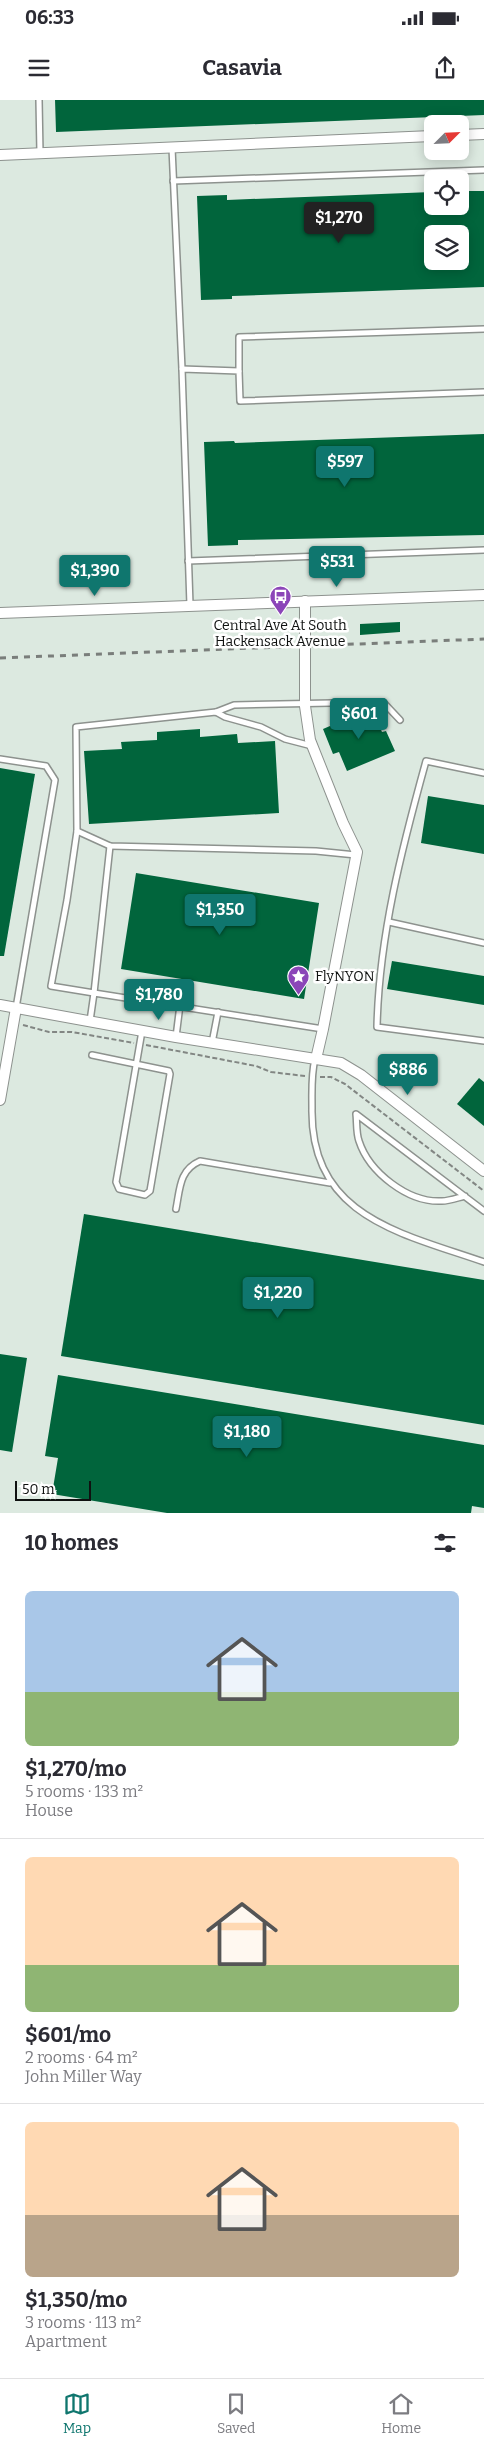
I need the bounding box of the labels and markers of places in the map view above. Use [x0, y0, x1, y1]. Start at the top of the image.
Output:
pin: $1,270 [298, 202, 380, 244]
pin: $597 [315, 446, 375, 488]
pin: $531 [307, 546, 367, 588]
pin: $1,390 [54, 554, 136, 597]
bus stop icon: Central Ave At South Hackensack Avenue [268, 585, 292, 616]
place label: Central Ave At South Hackensack Avenue [213, 617, 347, 650]
pin: $601 [329, 698, 389, 740]
pin: $1,350 [179, 894, 261, 936]
place icon: FlyNYON [287, 964, 311, 995]
place label: FlyNYON [315, 968, 375, 985]
pin: $1,780 [118, 978, 200, 1021]
pin: $886 [378, 1054, 438, 1096]
pin: $1,220 [237, 1276, 319, 1319]
pin: $1,180 [206, 1416, 288, 1458]

